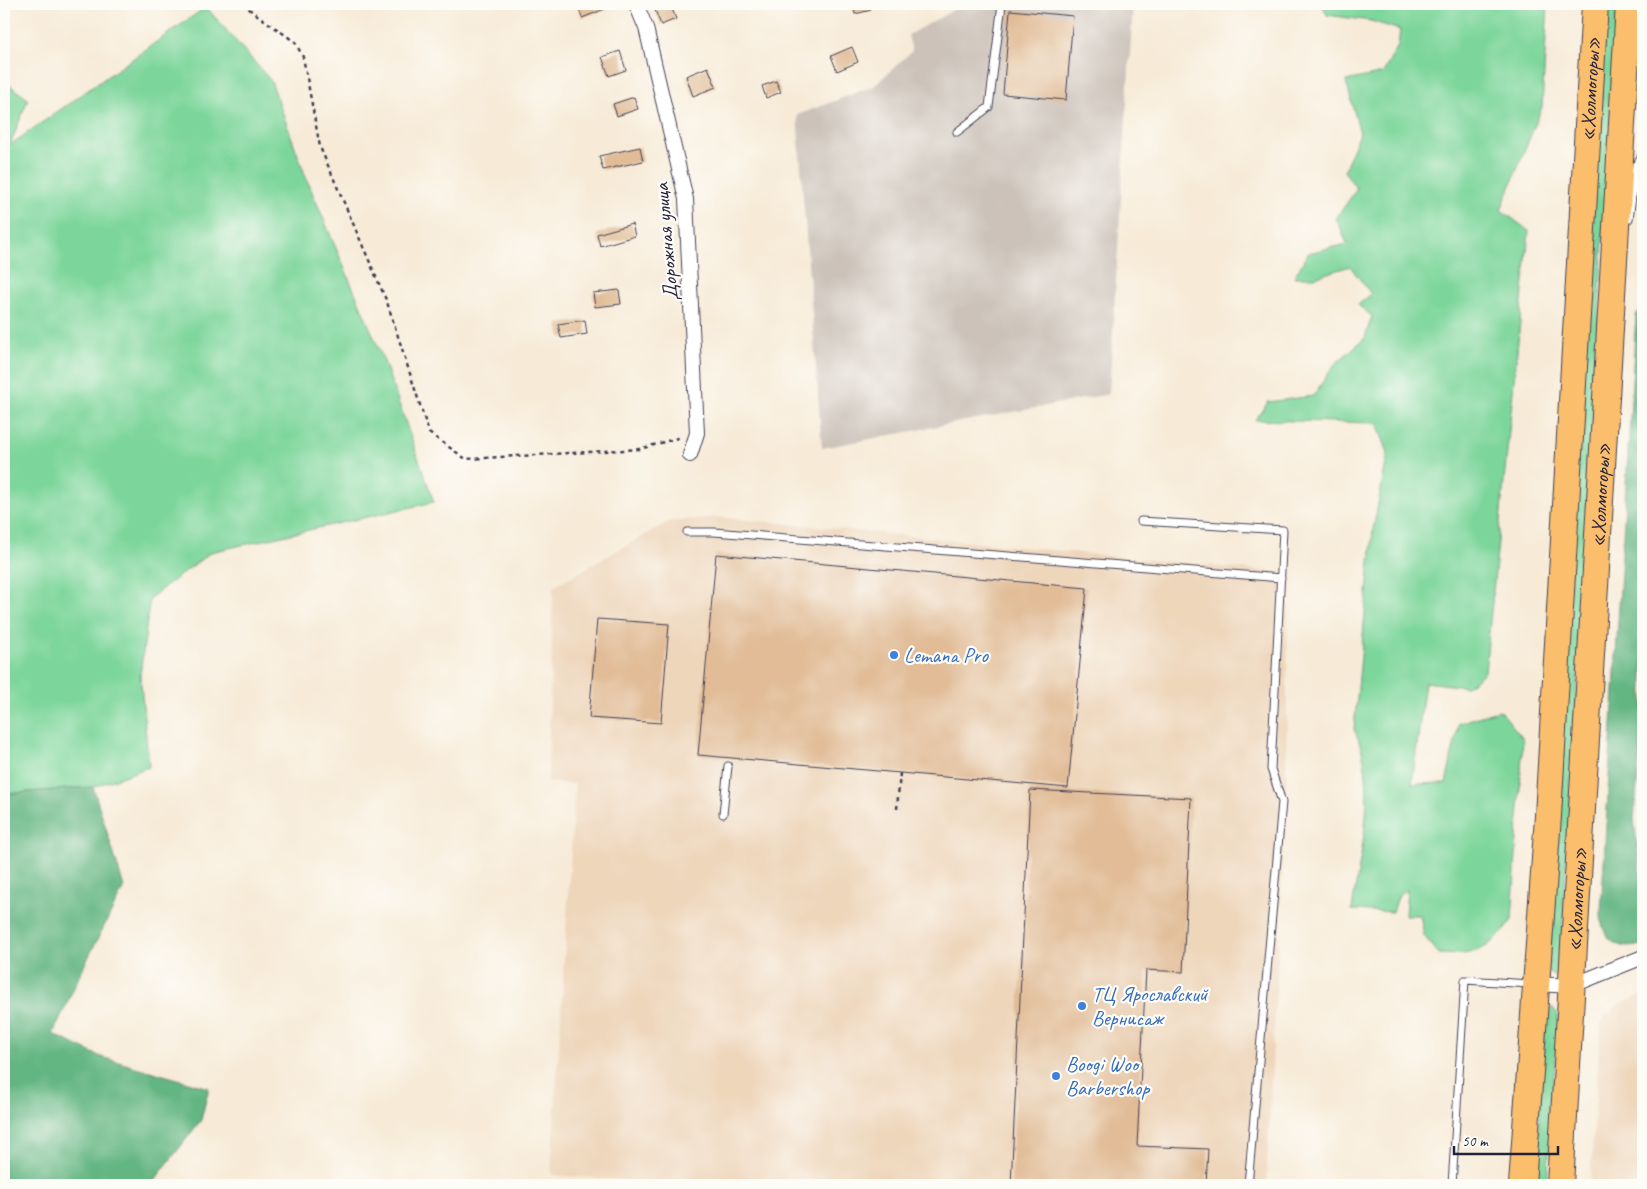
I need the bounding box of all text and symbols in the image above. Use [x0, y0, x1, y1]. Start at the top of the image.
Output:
street label: «Холмогоры» [1574, 36, 1606, 142]
street label: Дорожная улица [648, 180, 684, 302]
street label: «Холмогоры» [1584, 442, 1616, 548]
place label: Lemana Pro [904, 642, 989, 668]
marker: Lemana Pro [888, 649, 900, 661]
street label: «Холмогоры» [1561, 846, 1593, 952]
place label: ТЦ Ярославский Вернисаж [1092, 981, 1209, 1031]
marker: ТЦ Ярославский Вернисаж [1076, 1000, 1088, 1012]
place label: Boogi Woo Barbershop [1066, 1051, 1151, 1101]
marker: Boogi Woo Barbershop [1050, 1070, 1062, 1082]
scale bar [1454, 1124, 1558, 1156]
text: 50 m [1462, 1132, 1489, 1151]

